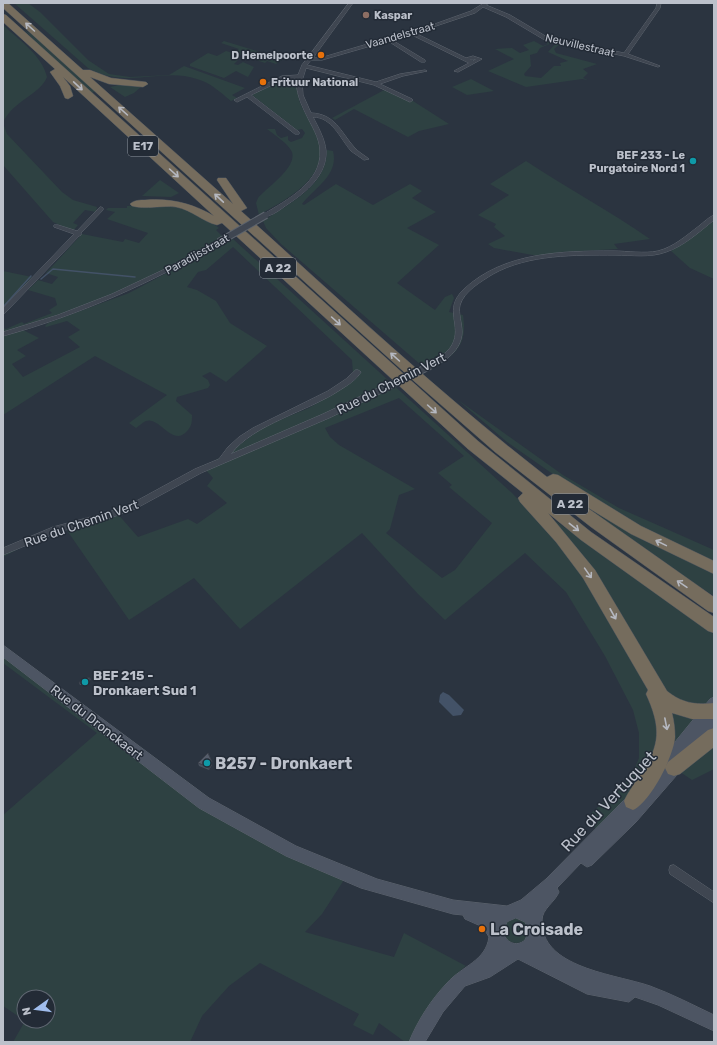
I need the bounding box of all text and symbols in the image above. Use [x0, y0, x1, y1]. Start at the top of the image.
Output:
place label: Kaspar [374, 9, 412, 22]
marker: Kaspar [361, 10, 371, 20]
street label: Vaandelstraat [364, 19, 437, 52]
one-way arrow [25, 23, 35, 32]
street label: Neuvillestraat [544, 31, 617, 60]
place label: D Hemelpoorte [231, 49, 313, 62]
marker: D Hemelpoorte [316, 50, 326, 60]
place label: Frituur National [271, 76, 358, 89]
marker: Frituur National [258, 77, 268, 87]
one-way arrow [73, 81, 83, 91]
one-way arrow [118, 106, 128, 115]
road number: E17 [128, 136, 158, 156]
place label: BEF 233 - Le Purgatoire Nord 1 [589, 149, 685, 175]
marker: BEF 233 - Le Purgatoire Nord 1 [688, 156, 698, 166]
one-way arrow [169, 169, 179, 178]
one-way arrow [214, 193, 224, 203]
street label: Paradijsstraat [163, 231, 232, 277]
road number: A 22 [260, 258, 296, 278]
one-way arrow [331, 317, 341, 326]
street label: Rue du Chemin Vert [334, 350, 448, 417]
one-way arrow [390, 352, 400, 361]
one-way arrow [427, 404, 437, 414]
road number: A 22 [552, 494, 588, 514]
street label: Rue du Chemin Vert [22, 497, 140, 550]
one-way arrow [569, 523, 580, 531]
one-way arrow [655, 539, 667, 546]
one-way arrow [584, 568, 592, 579]
one-way arrow [676, 580, 687, 588]
one-way arrow [610, 608, 618, 620]
place label: BEF 215 - Dronkaert Sud 1 [93, 668, 196, 698]
marker: BEF 215 - Dronkaert Sud 1 [80, 677, 90, 687]
street label: Rue du Dronckaert [48, 682, 146, 763]
one-way arrow [662, 717, 670, 730]
street label: Rue du Vertuquet [557, 747, 660, 856]
place label: B257 - Dronkaert [215, 754, 353, 773]
marker: B257 - Dronkaert [202, 758, 212, 768]
place label: La Croisade [490, 920, 583, 939]
marker: La Croisade [477, 924, 487, 934]
north arrow [16, 989, 56, 1029]
text: N [19, 1006, 34, 1017]

